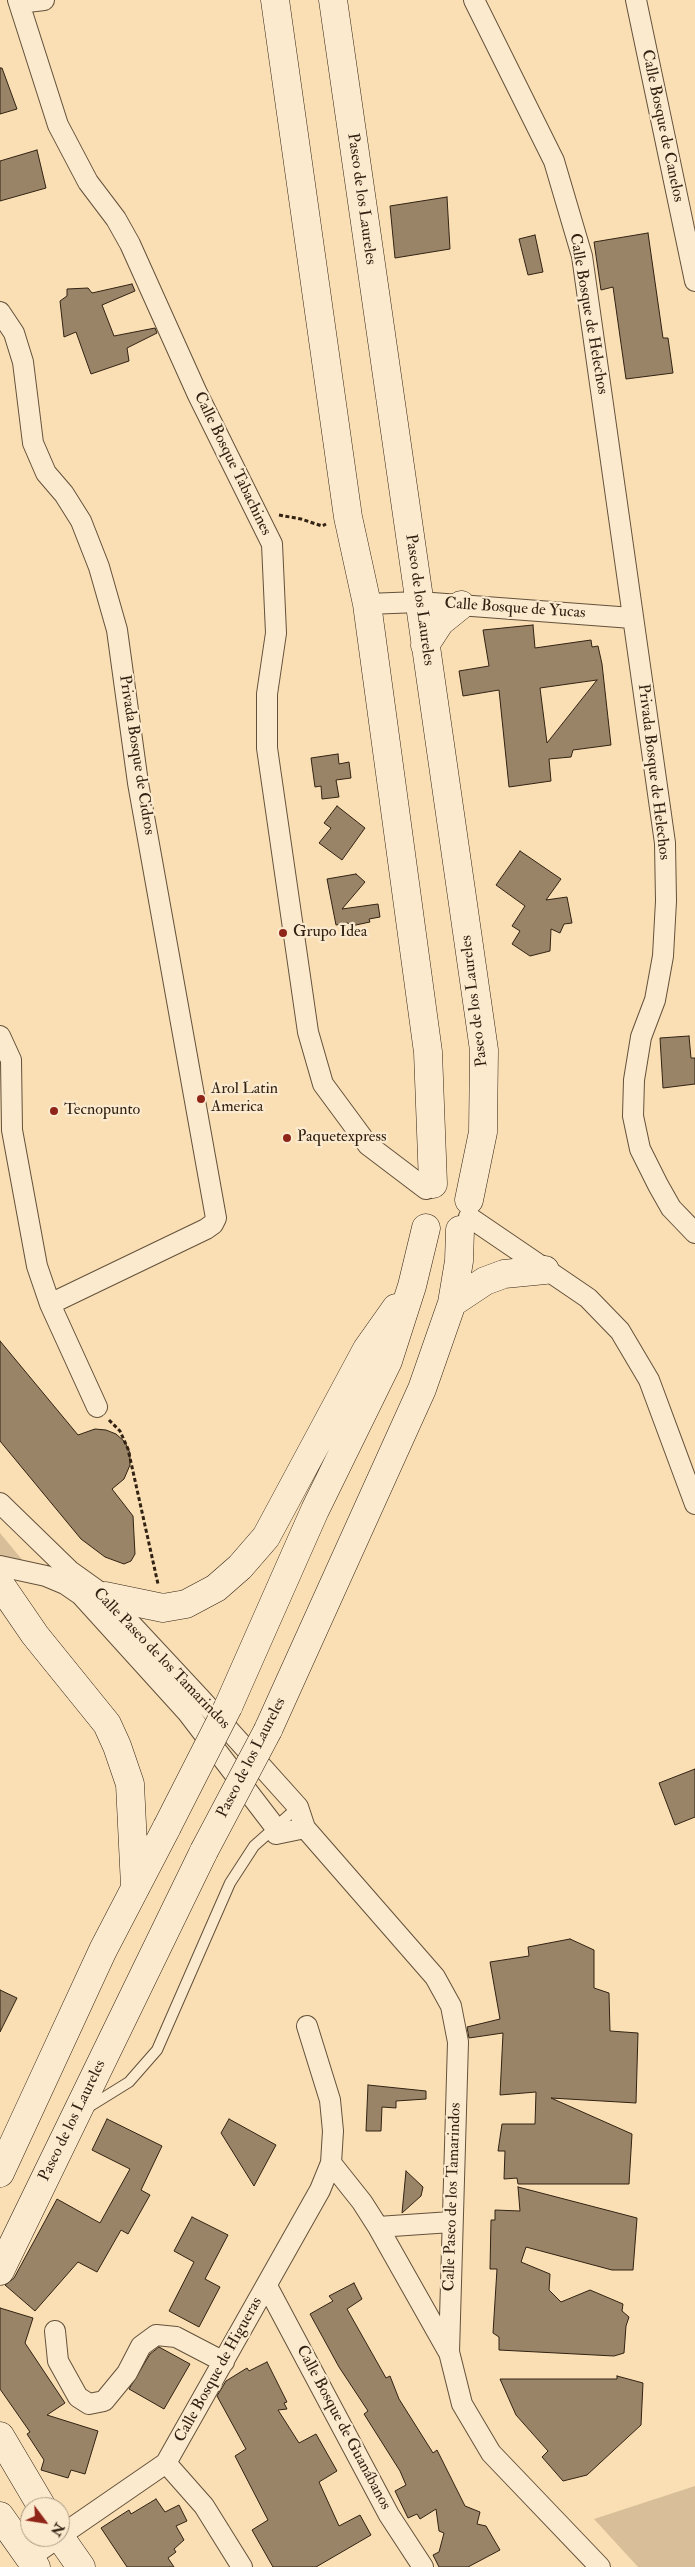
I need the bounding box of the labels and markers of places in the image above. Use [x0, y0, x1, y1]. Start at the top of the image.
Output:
place label: Grupo Idea [293, 923, 367, 943]
marker: Grupo Idea [277, 927, 289, 939]
place label: Arol Latin America [211, 1080, 278, 1118]
marker: Arol Latin America [195, 1093, 207, 1105]
place label: Tecnopunto [64, 1101, 140, 1121]
marker: Tecnopunto [48, 1105, 60, 1117]
place label: Paquetexpress [297, 1128, 386, 1148]
marker: Paquetexpress [281, 1132, 293, 1144]

